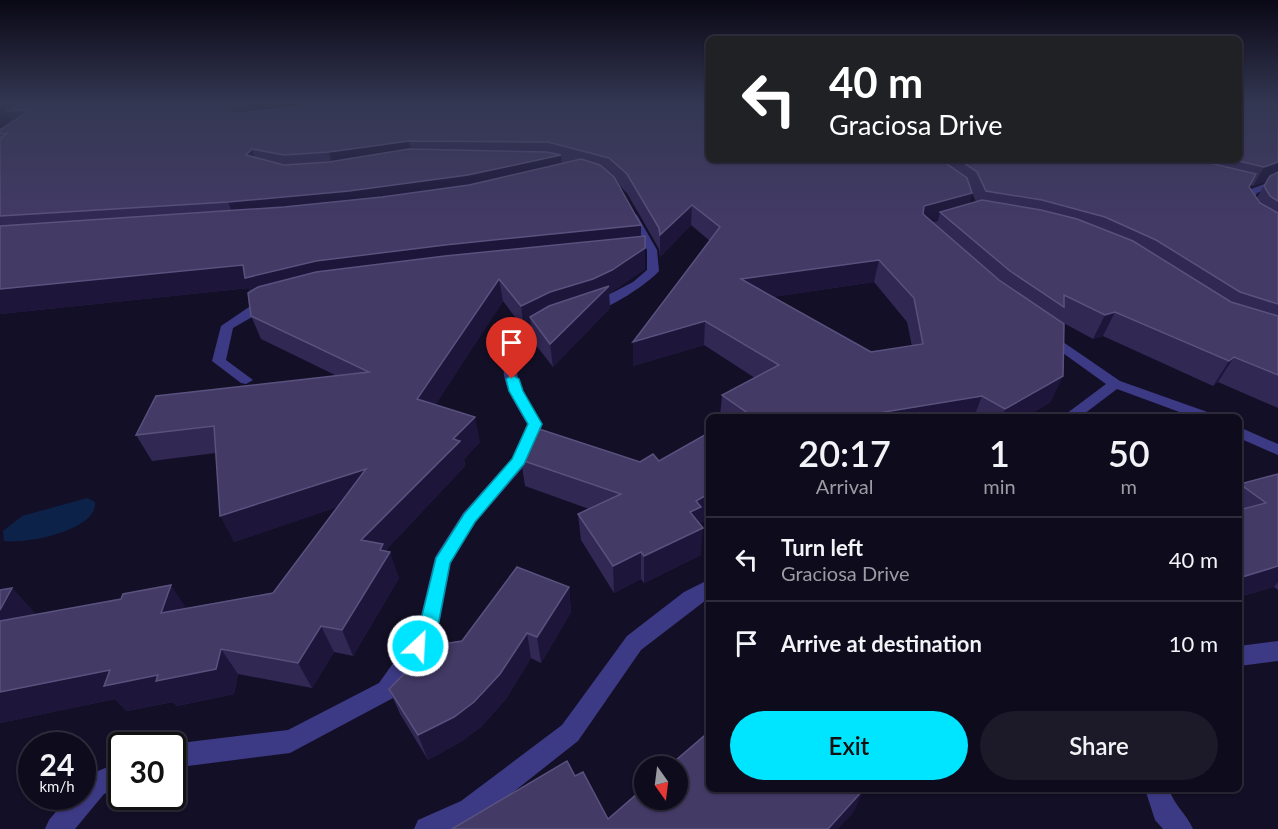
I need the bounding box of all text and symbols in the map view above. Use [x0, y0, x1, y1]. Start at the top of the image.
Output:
text: 40 m [829, 57, 923, 107]
icon: left [730, 60, 808, 138]
text: Graciosa Drive [829, 108, 1003, 141]
pin [486, 317, 537, 379]
icon: arrive [495, 326, 528, 359]
text: 20:17 [798, 431, 891, 475]
text: 1 [989, 431, 1010, 475]
text: 50 [1108, 431, 1150, 475]
text: Arrival [816, 474, 873, 498]
text: min [983, 474, 1016, 498]
text: m [1121, 474, 1137, 498]
text: Turn left [781, 534, 863, 561]
icon: left [730, 543, 763, 576]
text: 40 m [1169, 546, 1218, 573]
text: Graciosa Drive [781, 561, 910, 585]
position arrow [386, 614, 450, 678]
icon: arrive [730, 627, 763, 660]
text: Arrive at destination [781, 630, 982, 657]
text: 10 m [1169, 630, 1218, 657]
button: Exit [730, 711, 968, 780]
button: Share [980, 711, 1218, 780]
speed limit sign: 30 [108, 732, 186, 810]
text: 24 [40, 746, 74, 782]
north arrow [634, 756, 688, 810]
map controls [634, 756, 688, 810]
text: km/h [39, 777, 75, 795]

